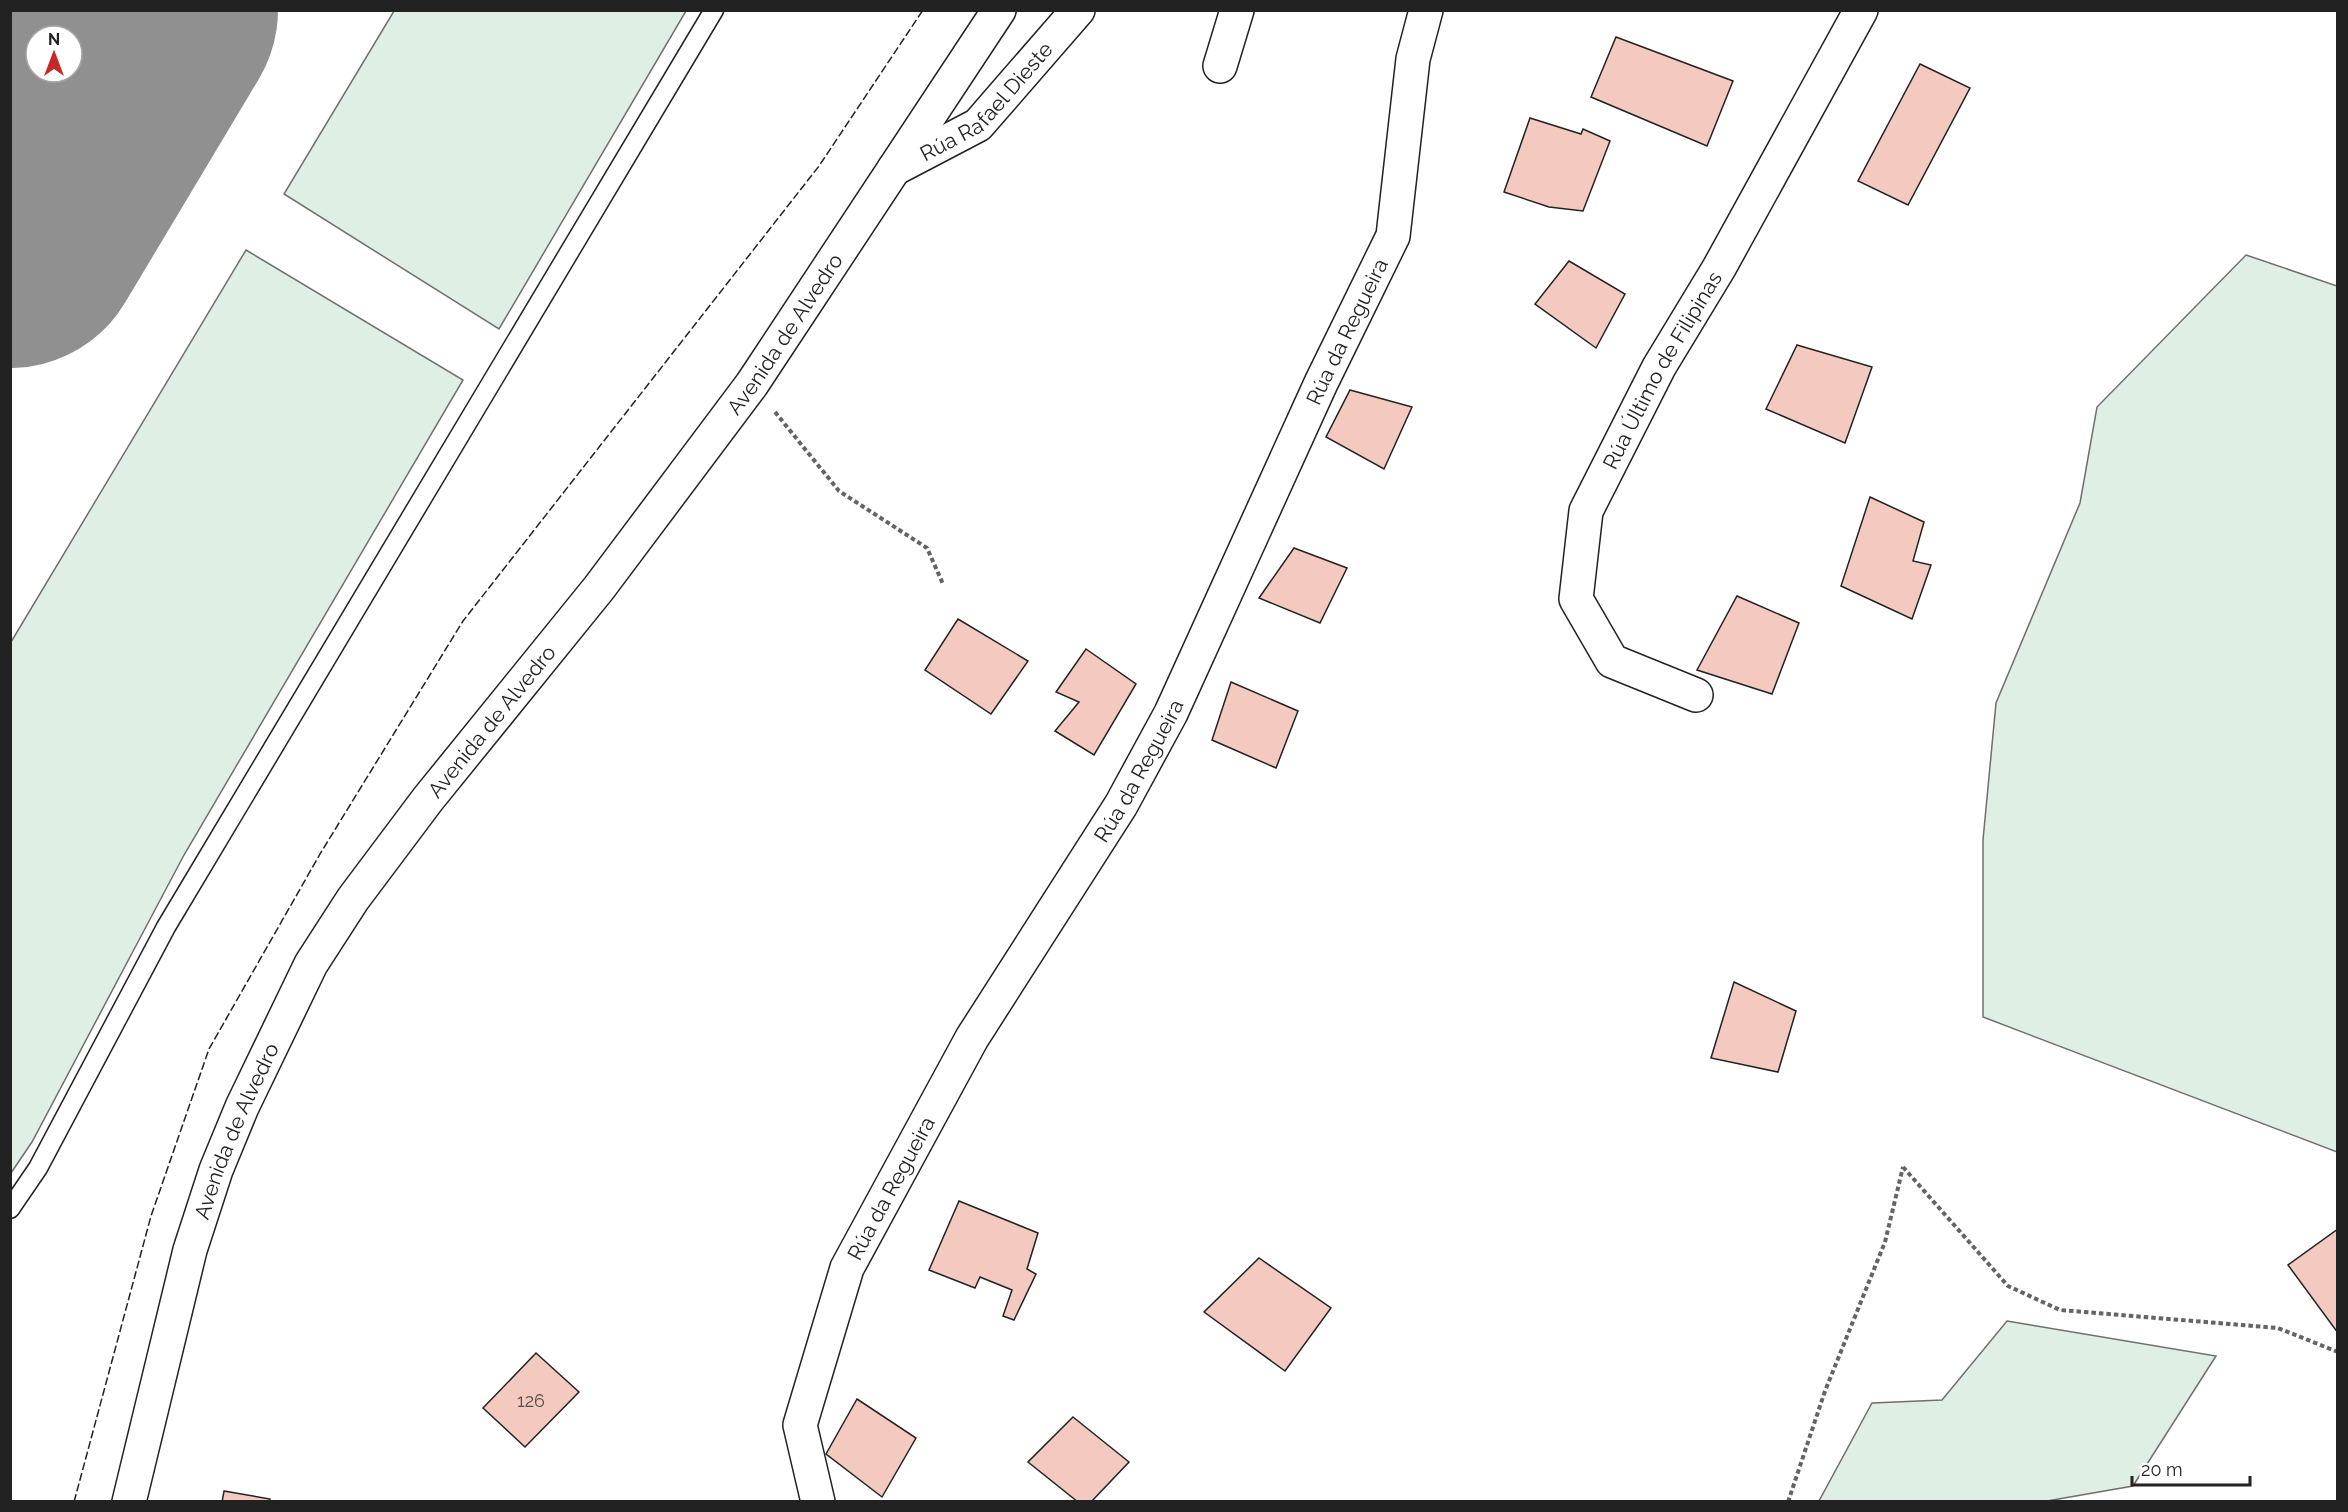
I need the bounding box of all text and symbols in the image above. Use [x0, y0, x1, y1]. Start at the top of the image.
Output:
north arrow [24, 24, 84, 84]
text: N [48, 30, 60, 49]
street label: Rúa Rafael Dieste [916, 37, 1057, 166]
street label: Avenida de Alvedro [721, 249, 847, 419]
street label: Rúa da Regueira [1300, 254, 1393, 408]
street label: Rúa Último de Filipinas [1597, 267, 1727, 473]
street label: Avenida de Alvedro [422, 640, 560, 802]
street label: Rúa da Regueira [1088, 695, 1188, 846]
street label: Avenida de Alvedro [188, 1039, 284, 1222]
street label: Rúa da Regueira [841, 1112, 940, 1264]
house number: 126 [517, 1390, 545, 1411]
scale bar [2132, 1449, 2250, 1487]
text: 20 m [2141, 1459, 2183, 1480]

